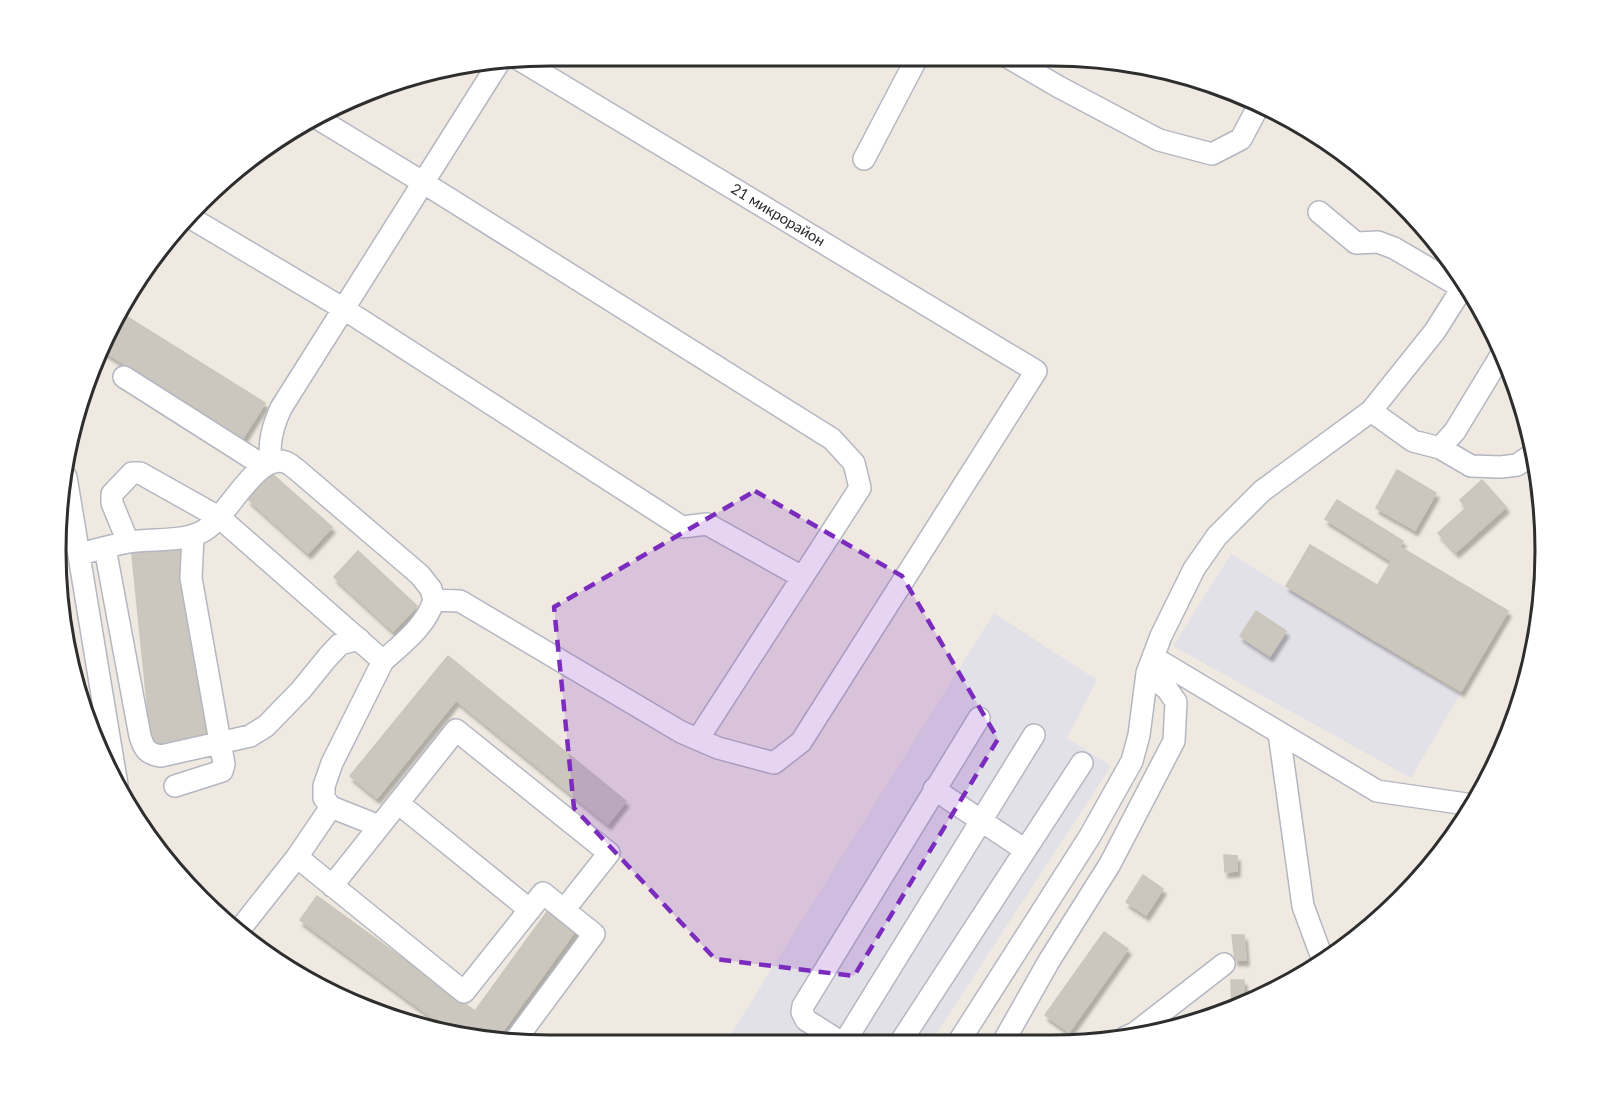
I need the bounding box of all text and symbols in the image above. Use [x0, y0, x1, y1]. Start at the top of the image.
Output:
street label: 21 микрорайон [728, 179, 829, 249]

